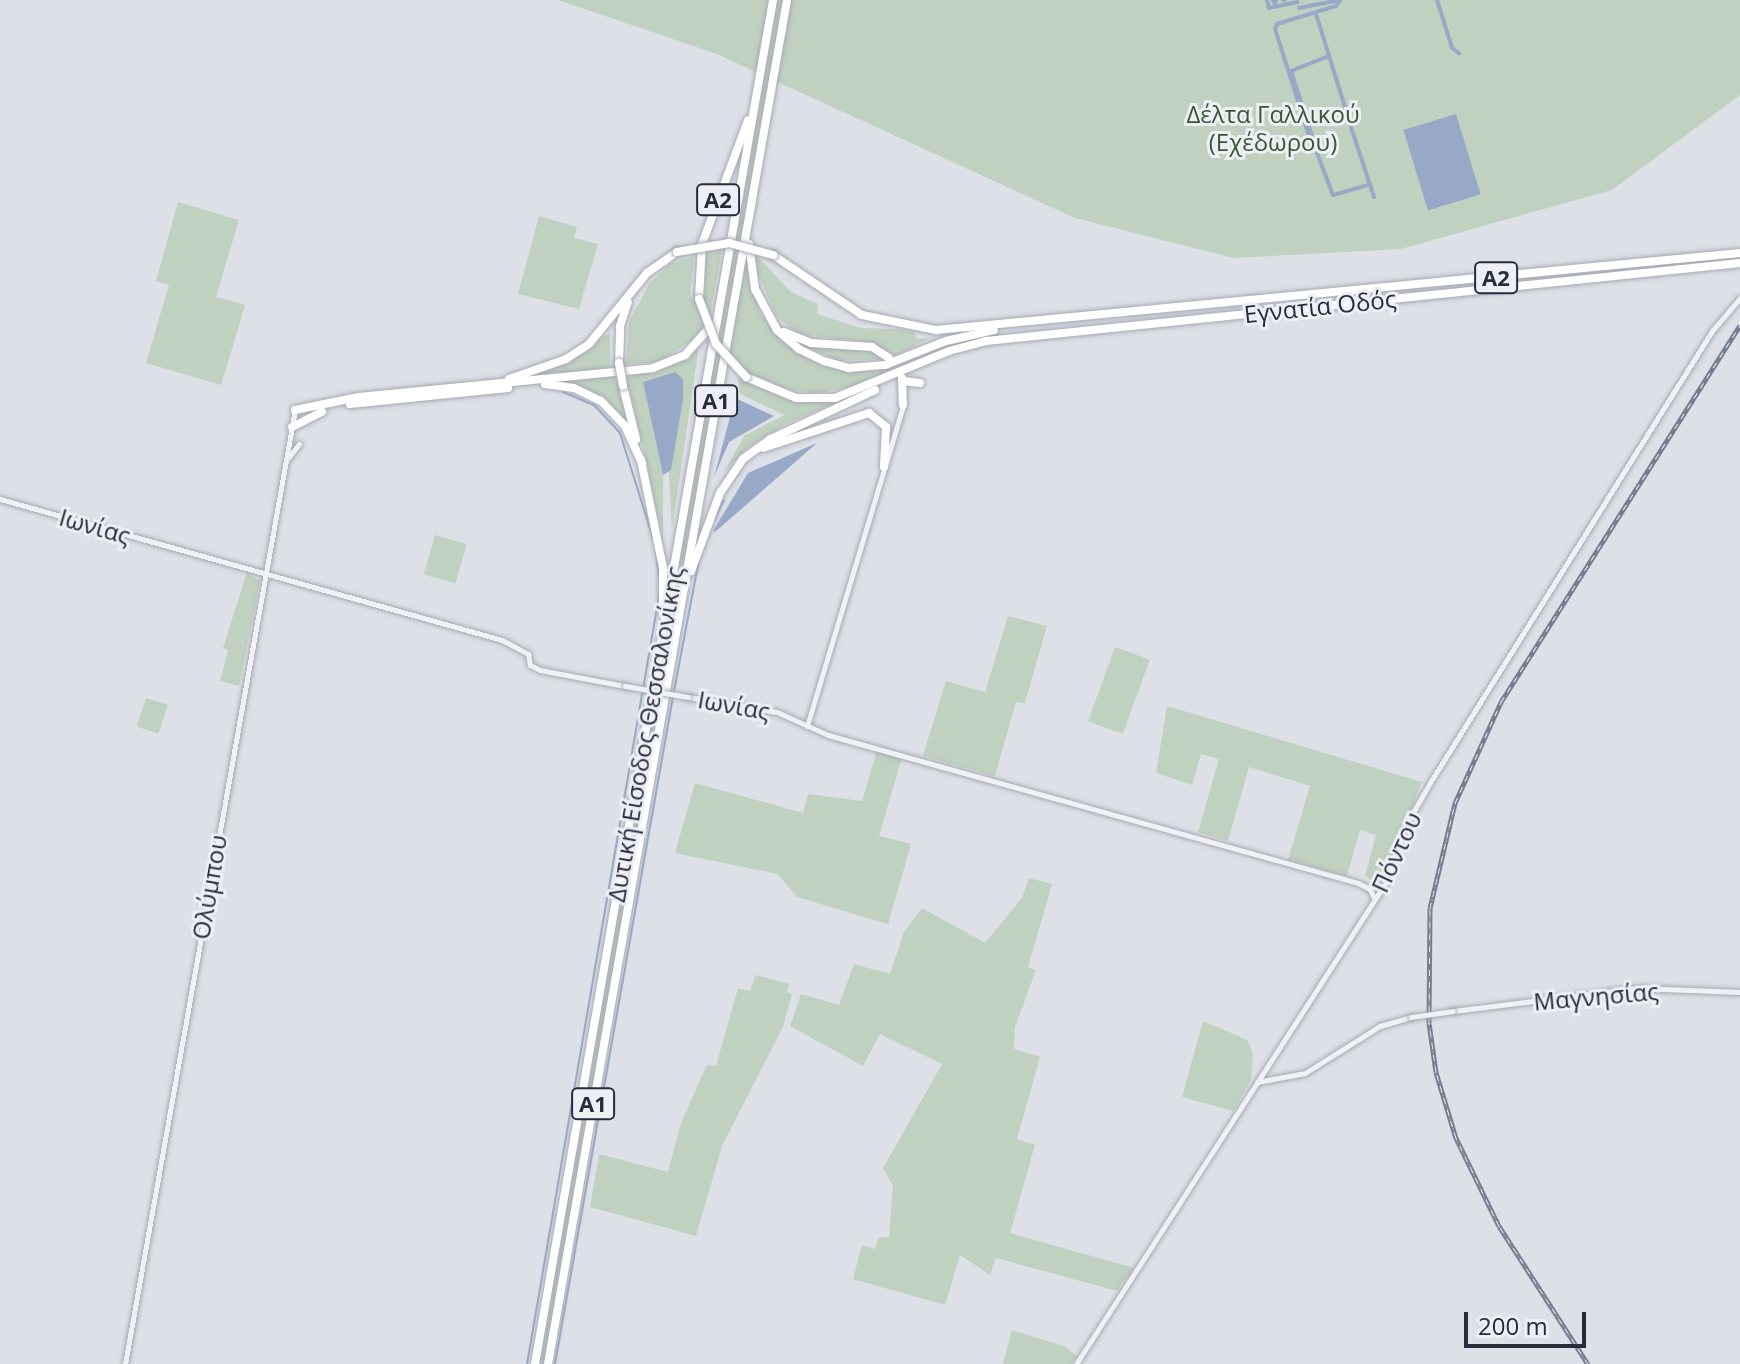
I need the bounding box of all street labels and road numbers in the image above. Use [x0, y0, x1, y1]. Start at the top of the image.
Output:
road number: Α2 [696, 182, 740, 218]
road number: Α2 [1474, 260, 1518, 296]
street label: Εγνατία Οδός [1243, 284, 1397, 328]
road number: Α1 [694, 383, 738, 419]
street label: Ιωνίας [56, 502, 134, 550]
street label: Δυτική Είσοδος Θεσσαλονίκης [601, 564, 689, 904]
street label: Ιωνίας [696, 685, 772, 725]
street label: Πόντου [1365, 807, 1427, 897]
street label: Ολύμπου [186, 832, 232, 942]
street label: Μαγνησίας [1532, 976, 1660, 1016]
road number: Α1 [571, 1086, 615, 1122]

